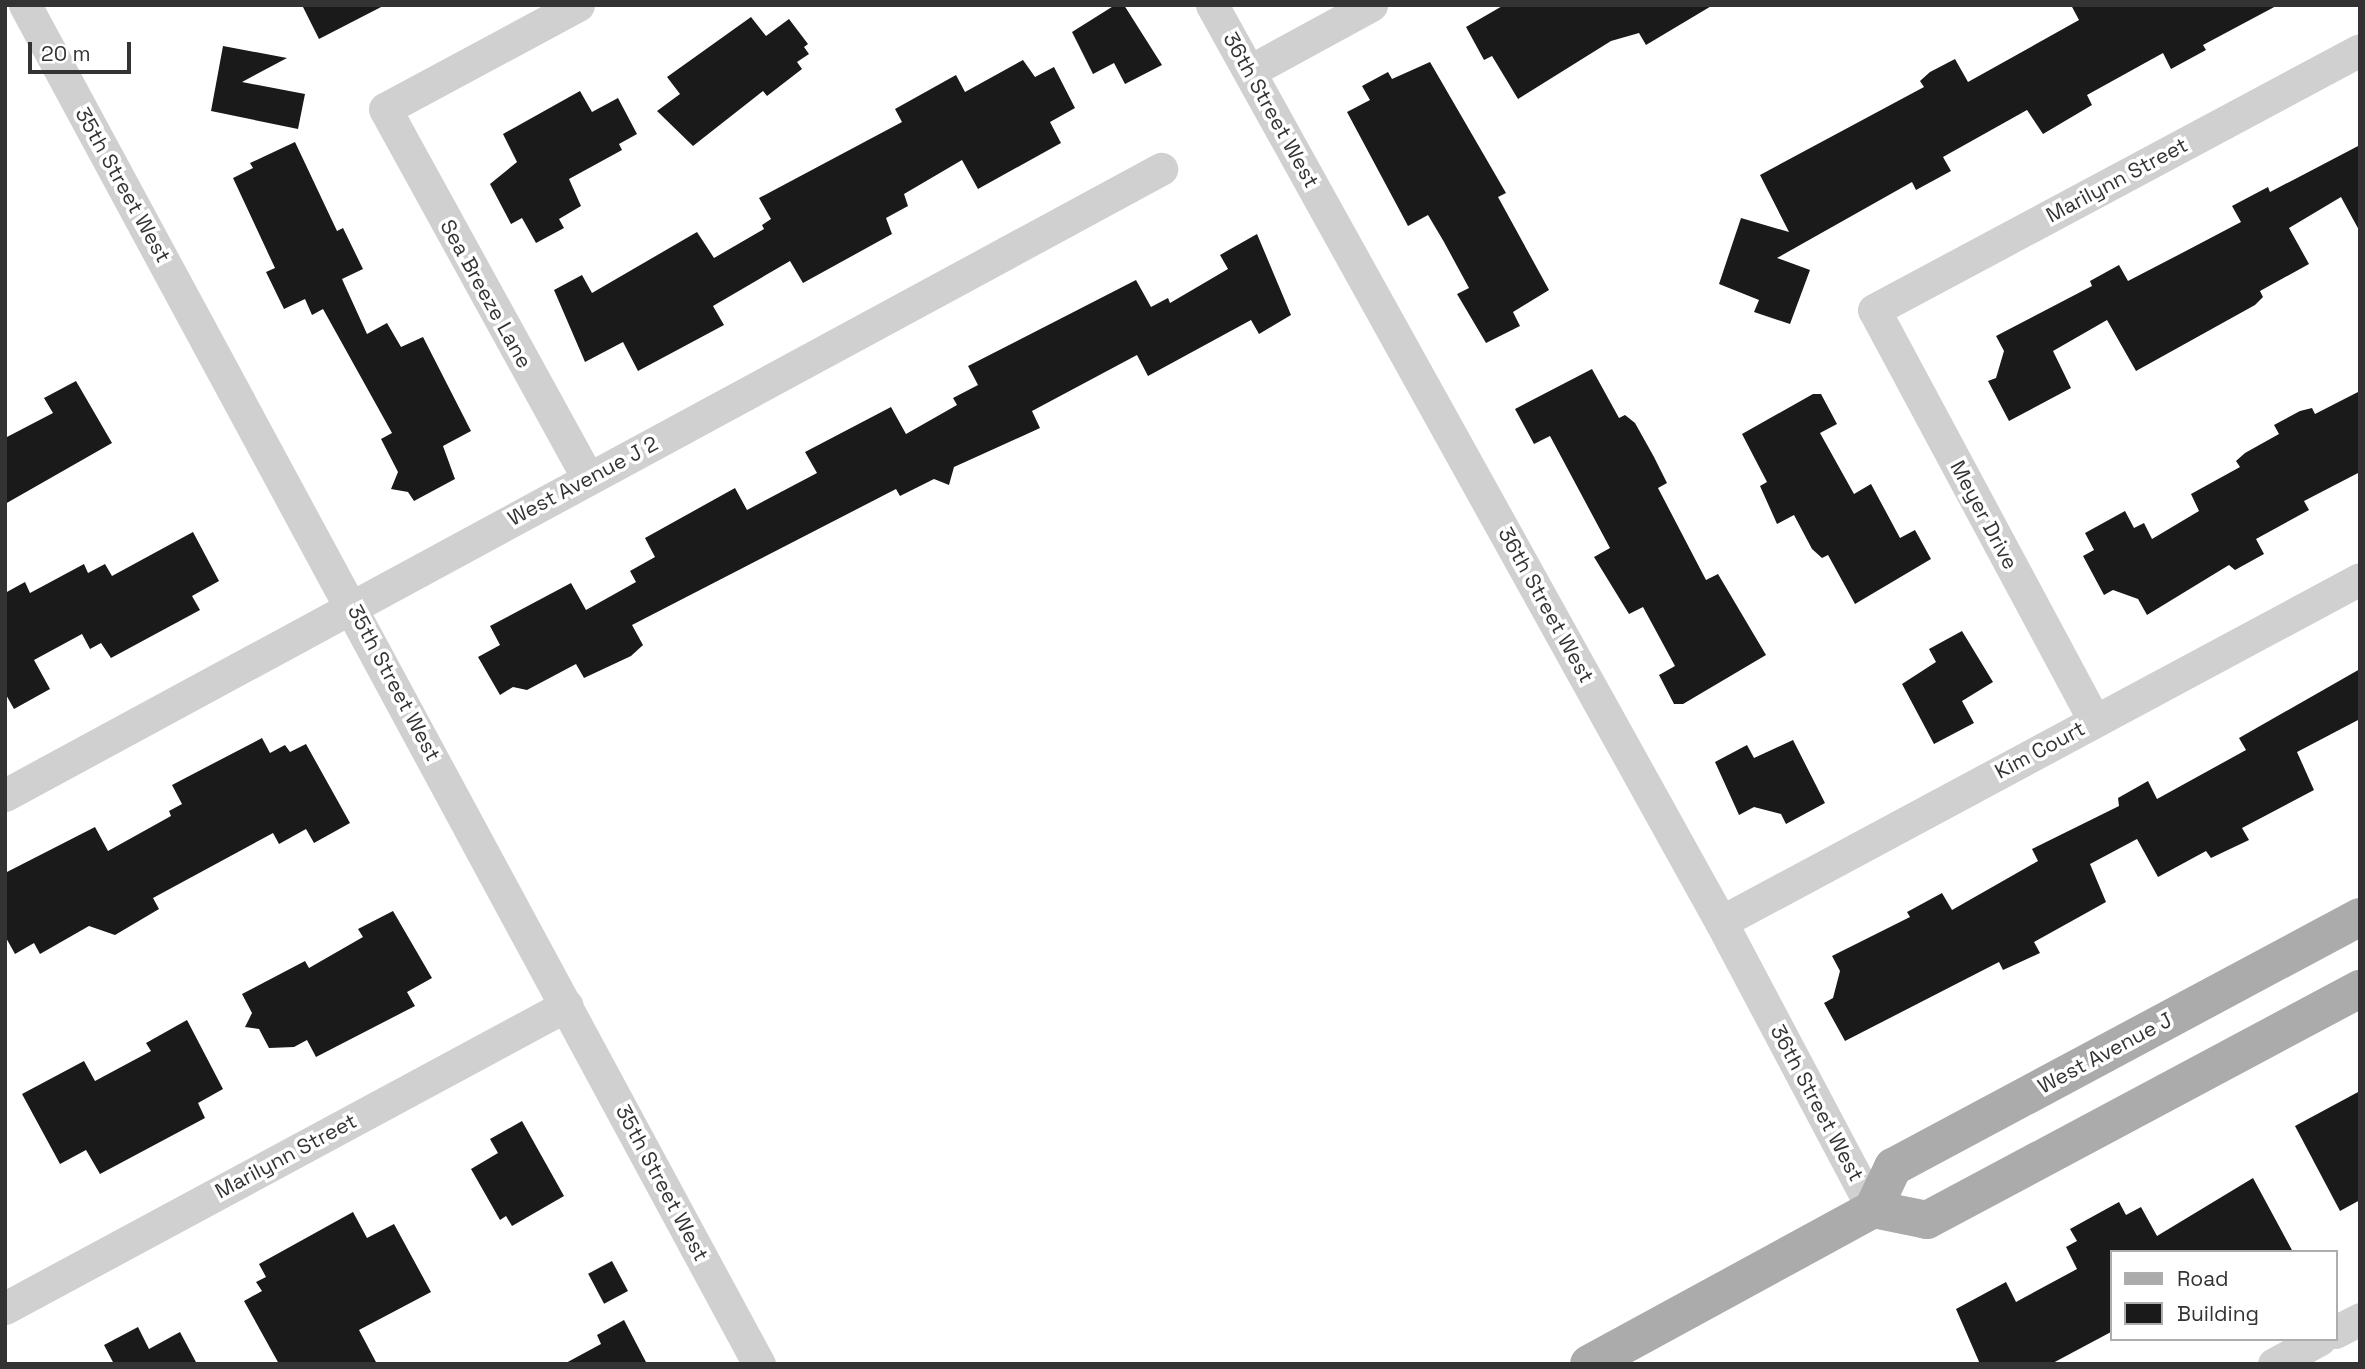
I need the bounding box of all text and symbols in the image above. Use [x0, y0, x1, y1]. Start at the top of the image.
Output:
scale bar [32, 28, 135, 72]
street label: 36th Street West [1218, 28, 1324, 192]
text: 20 m [41, 40, 91, 67]
street label: 35th Street West [70, 103, 176, 267]
street label: Marilynn Street [2042, 132, 2192, 228]
street label: Sea Breeze Lane [435, 215, 537, 373]
street label: West Avenue J 2 [504, 431, 662, 531]
street label: Meyer Drive [1945, 456, 2023, 574]
street label: 36th Street West [1493, 523, 1599, 687]
street label: 35th Street West [342, 600, 446, 766]
street label: Kim Court [1991, 716, 2089, 784]
street label: West Avenue J [2034, 1007, 2176, 1099]
street label: 36th Street West [1765, 1020, 1869, 1186]
street label: 35th Street West [610, 1100, 714, 1266]
street label: Marilynn Street [211, 1108, 361, 1204]
legend [2110, 1250, 2337, 1341]
text: Road [2177, 1265, 2229, 1292]
text: Building [2177, 1300, 2259, 1327]

